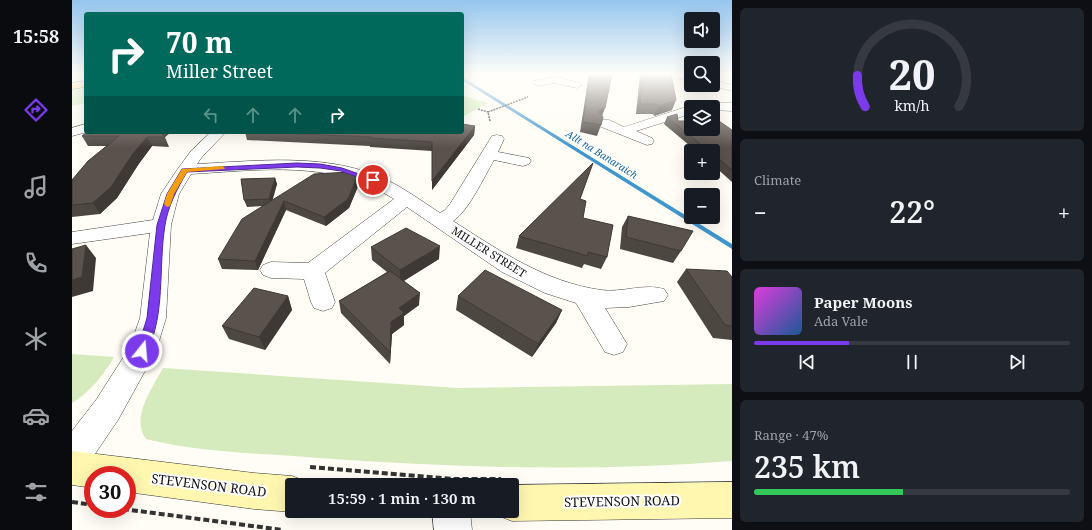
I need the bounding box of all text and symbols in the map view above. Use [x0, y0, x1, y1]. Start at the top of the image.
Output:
map controls [684, 12, 720, 224]
button: sound [684, 12, 720, 48]
text: 70 m [166, 23, 233, 61]
text: 15:58 [13, 24, 59, 48]
icon: right [100, 28, 152, 80]
text: 20 [888, 46, 936, 102]
button: search [684, 56, 720, 92]
text: Miller Street [166, 59, 273, 83]
icon: directions [22, 96, 50, 124]
text: km/h [894, 96, 930, 115]
button: layers [684, 100, 720, 136]
icon: left [200, 104, 222, 126]
icon: ahead [242, 104, 264, 126]
icon: ahead [284, 104, 306, 126]
icon: right [326, 104, 348, 126]
water label: Allt na Banaraich [563, 126, 641, 182]
button: + [684, 144, 720, 180]
pin [356, 163, 390, 197]
icon: arrive [362, 169, 384, 191]
text: Climate [754, 171, 801, 189]
icon: music [22, 173, 50, 201]
button: − [684, 188, 720, 224]
text: 22° [889, 191, 935, 232]
text: − [754, 197, 767, 227]
text: + [1058, 197, 1070, 227]
street label: MILLER STREET [449, 223, 530, 281]
icon: phone [22, 249, 50, 277]
text: Paper Moons [814, 292, 913, 312]
text: Ada Vale [814, 312, 868, 330]
icon: climate [22, 325, 50, 353]
position arrow [121, 330, 163, 372]
icon: previous [796, 351, 818, 373]
icon: pause [901, 351, 923, 373]
icon: next [1006, 351, 1028, 373]
icon: car [22, 402, 50, 430]
text: Range · 47% [754, 426, 828, 444]
text: 235 km [754, 446, 860, 487]
speed limit sign: 30 [84, 466, 136, 518]
street label: STEVENSON ROAD [150, 469, 268, 501]
icon: filters [22, 478, 50, 506]
text: 15:59 · 1 min · 130 m [328, 488, 476, 508]
street label: STEVENSON ROAD [564, 491, 680, 511]

